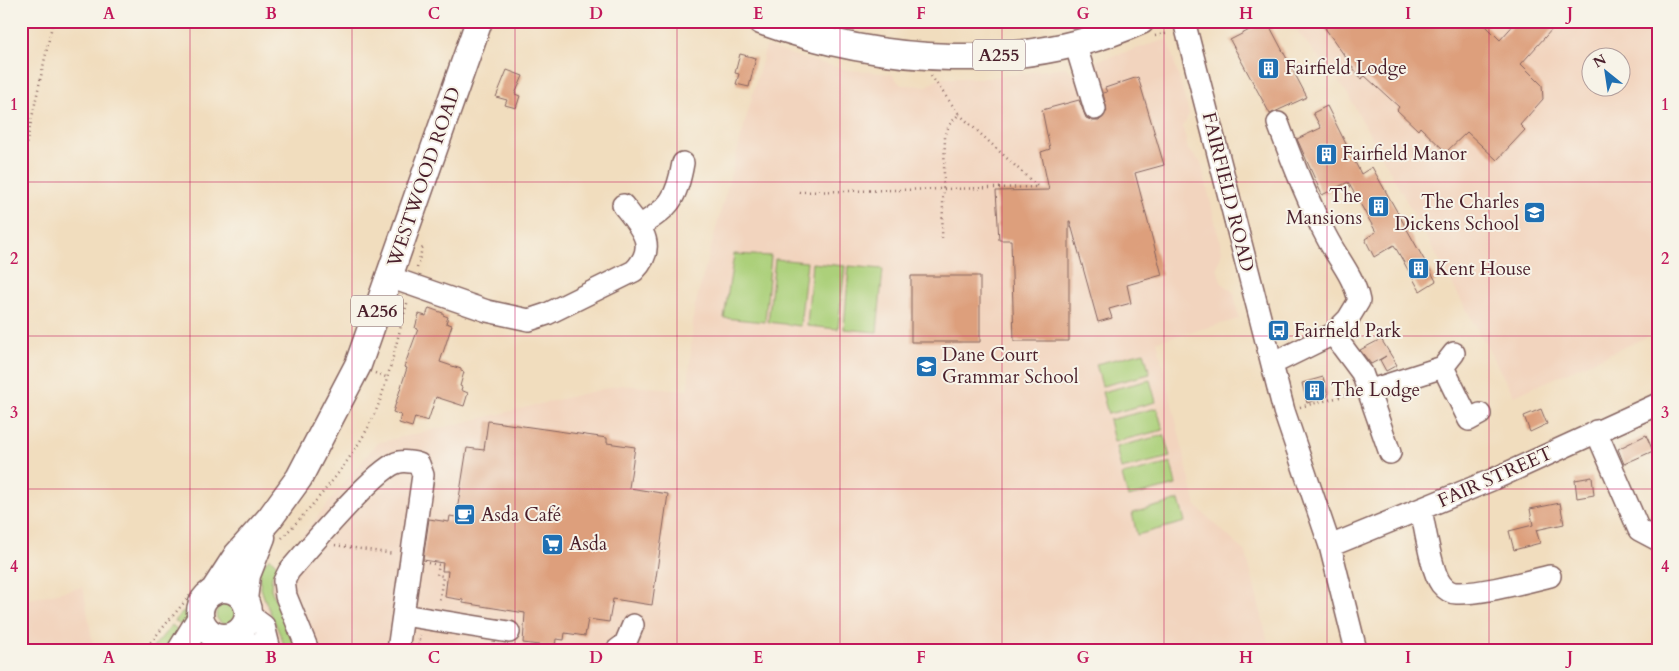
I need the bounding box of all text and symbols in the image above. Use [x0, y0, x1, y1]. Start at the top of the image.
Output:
text: A [103, 3, 115, 25]
text: B [265, 3, 277, 25]
text: C [428, 3, 440, 25]
text: D [589, 3, 603, 25]
text: E [753, 3, 763, 25]
text: F [916, 3, 926, 25]
text: G [1076, 3, 1090, 25]
text: H [1239, 3, 1253, 25]
text: I [1405, 3, 1411, 25]
text: J [1565, 3, 1573, 25]
road number: A255 [973, 40, 1025, 70]
north arrow [1582, 48, 1632, 98]
text: N [1590, 50, 1610, 72]
place label: Fairfield Lodge [1285, 55, 1407, 81]
building icon: Fairfield Lodge [1257, 56, 1281, 80]
street label: WESTWOOD ROAD [381, 83, 467, 272]
text: 1 [10, 94, 18, 116]
text: 1 [1661, 94, 1669, 116]
street label: FAIRFIELD ROAD [1196, 109, 1260, 275]
place label: Fairfield Manor [1342, 141, 1467, 167]
building icon: Fairfield Manor [1314, 142, 1338, 166]
place label: The Mansions [1286, 183, 1362, 231]
place label: The Charles Dickens School [1395, 189, 1519, 237]
building icon: The Mansions [1366, 195, 1390, 219]
school or university icon: The Charles Dickens School [1523, 201, 1547, 225]
text: 2 [10, 248, 18, 270]
text: 2 [1661, 248, 1669, 270]
place label: Kent House [1435, 256, 1531, 282]
building icon: Kent House [1407, 257, 1431, 281]
road number: A256 [351, 296, 403, 326]
place label: Fairfield Park [1294, 318, 1402, 344]
bus stop icon: Fairfield Park [1266, 319, 1290, 343]
place label: Dane Court Grammar School [942, 342, 1079, 390]
school or university icon: Dane Court Grammar School [914, 354, 938, 378]
place label: The Lodge [1331, 377, 1420, 403]
building icon: The Lodge [1303, 378, 1327, 402]
text: 3 [10, 402, 18, 424]
text: 3 [1661, 402, 1669, 424]
street label: FAIR STREET [1433, 440, 1557, 514]
place label: Asda Café [481, 502, 561, 528]
cafe icon: Asda Café [453, 503, 477, 527]
place label: Asda [569, 531, 607, 557]
supermarket icon: Asda [541, 532, 565, 556]
text: 4 [10, 556, 18, 578]
text: 4 [1661, 556, 1669, 578]
text: A [103, 647, 115, 669]
text: B [265, 647, 277, 669]
text: C [428, 647, 440, 669]
text: D [589, 647, 603, 669]
text: E [753, 647, 763, 669]
text: F [916, 647, 926, 669]
text: G [1076, 647, 1090, 669]
text: H [1239, 647, 1253, 669]
text: I [1405, 647, 1411, 669]
text: J [1565, 647, 1573, 669]

